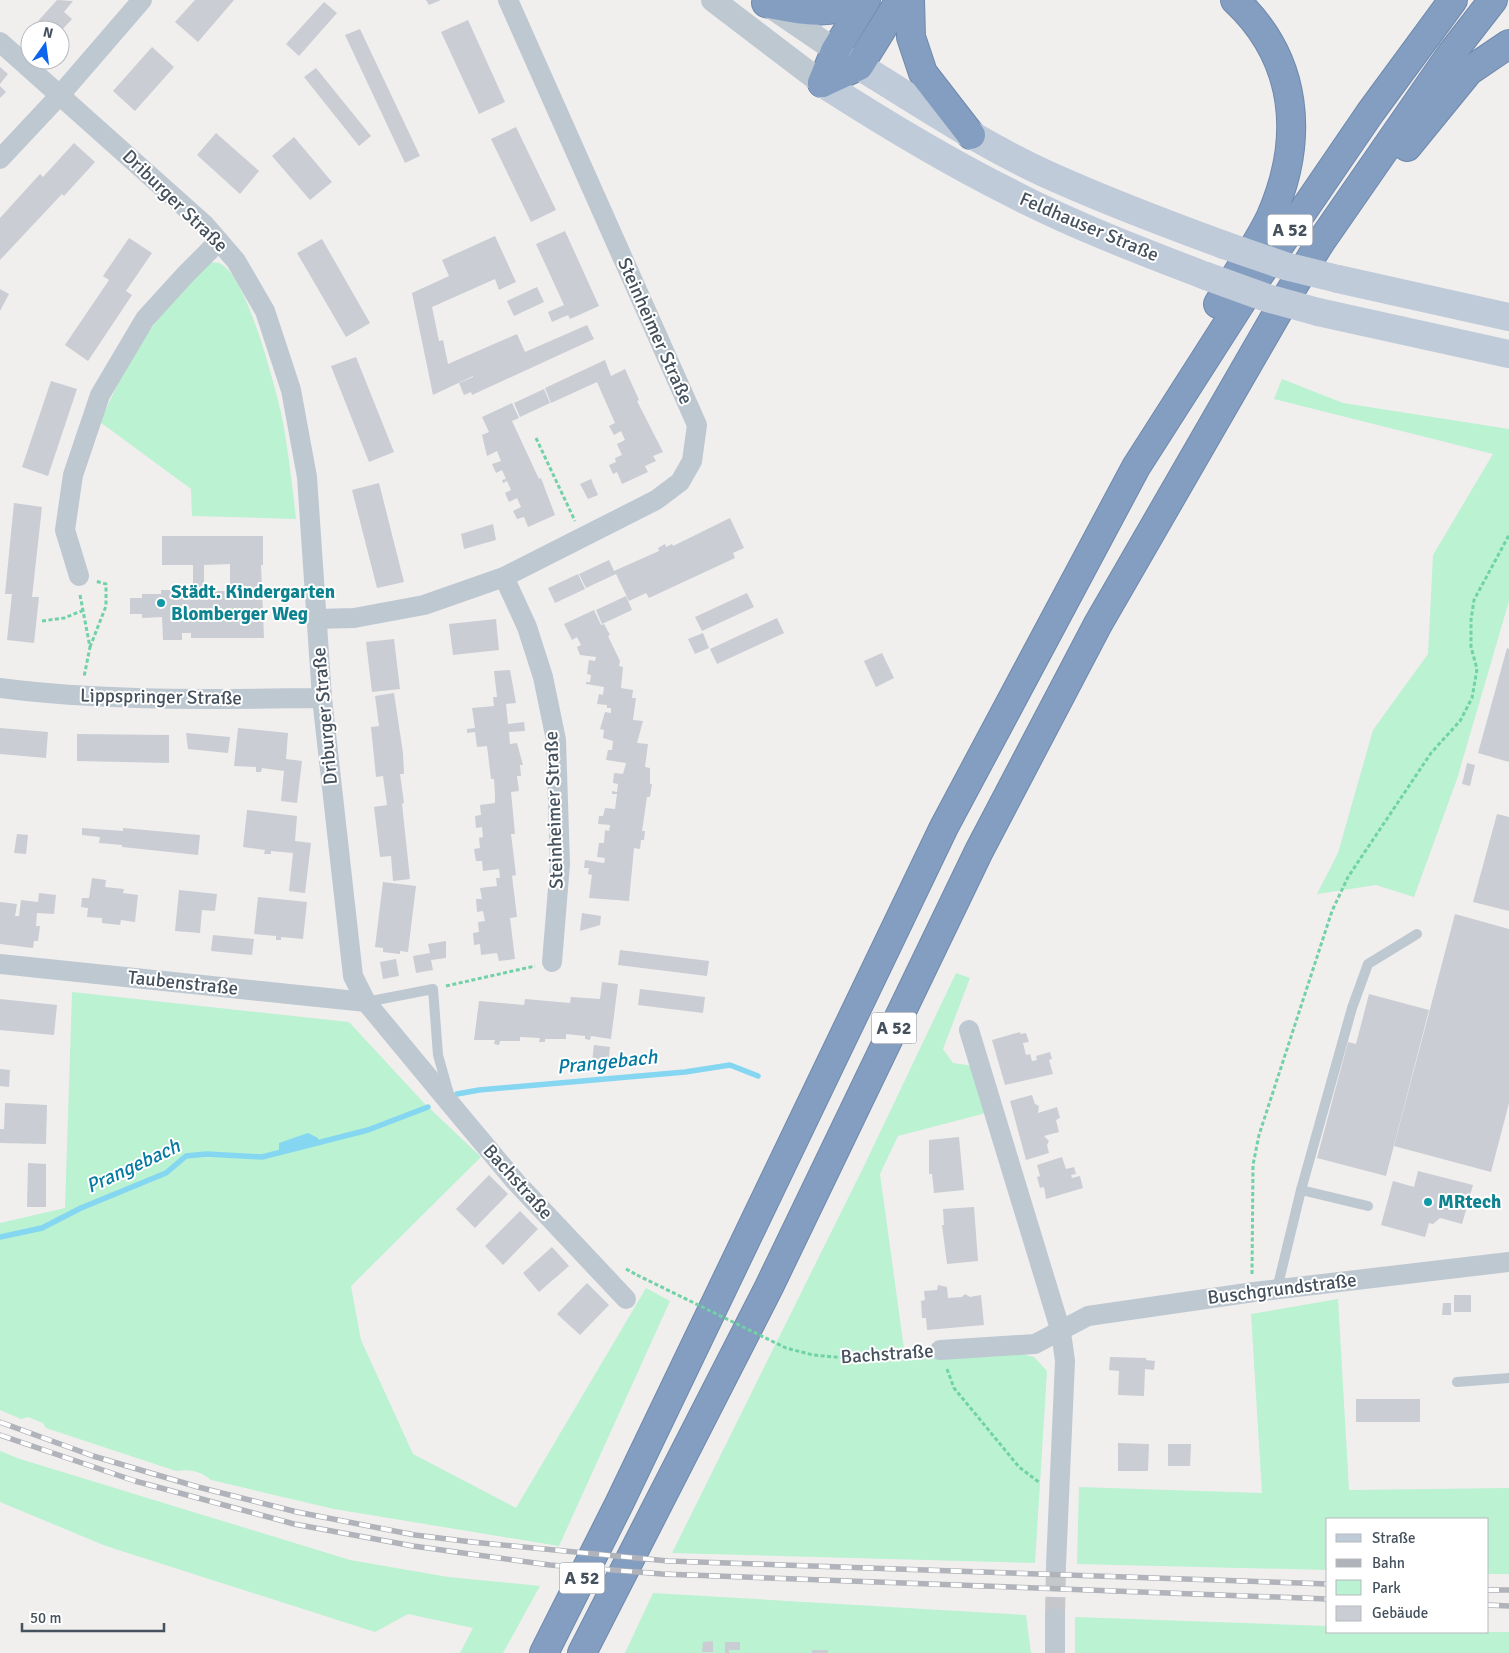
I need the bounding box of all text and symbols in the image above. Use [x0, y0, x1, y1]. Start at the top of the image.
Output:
north arrow [20, 20, 70, 70]
text: N [41, 23, 55, 42]
street label: Driburger Straße [117, 144, 233, 258]
street label: Feldhauser Straße [1016, 187, 1162, 267]
road number: A 52 [1268, 214, 1312, 246]
street label: Steinheimer Straße [612, 254, 698, 408]
place label: Städt. Kindergarten Blomberger Weg [171, 580, 335, 626]
marker: Städt. Kindergarten Blomberger Weg [155, 597, 167, 609]
street label: Driburger Straße [307, 646, 343, 786]
street label: Lippspringer Straße [80, 684, 242, 710]
street label: Steinheimer Straße [539, 731, 569, 889]
street label: Taubenstraße [127, 965, 239, 1001]
road number: A 52 [872, 1012, 916, 1044]
water label: Prangebach [556, 1044, 660, 1080]
water label: Prangebach [82, 1133, 185, 1199]
street label: Bachstraße [478, 1139, 558, 1225]
place label: MRtech [1438, 1190, 1501, 1214]
marker: MRtech [1422, 1196, 1434, 1208]
street label: Buschgrundstraße [1206, 1268, 1358, 1310]
street label: Bachstraße [840, 1339, 934, 1369]
legend [1326, 1518, 1489, 1633]
text: Straße [1372, 1529, 1416, 1547]
text: Bahn [1372, 1554, 1405, 1572]
road number: A 52 [560, 1562, 604, 1594]
text: Park [1372, 1579, 1401, 1597]
scale bar [22, 1600, 165, 1632]
text: Gebäude [1372, 1604, 1428, 1622]
text: 50 m [30, 1609, 61, 1627]

